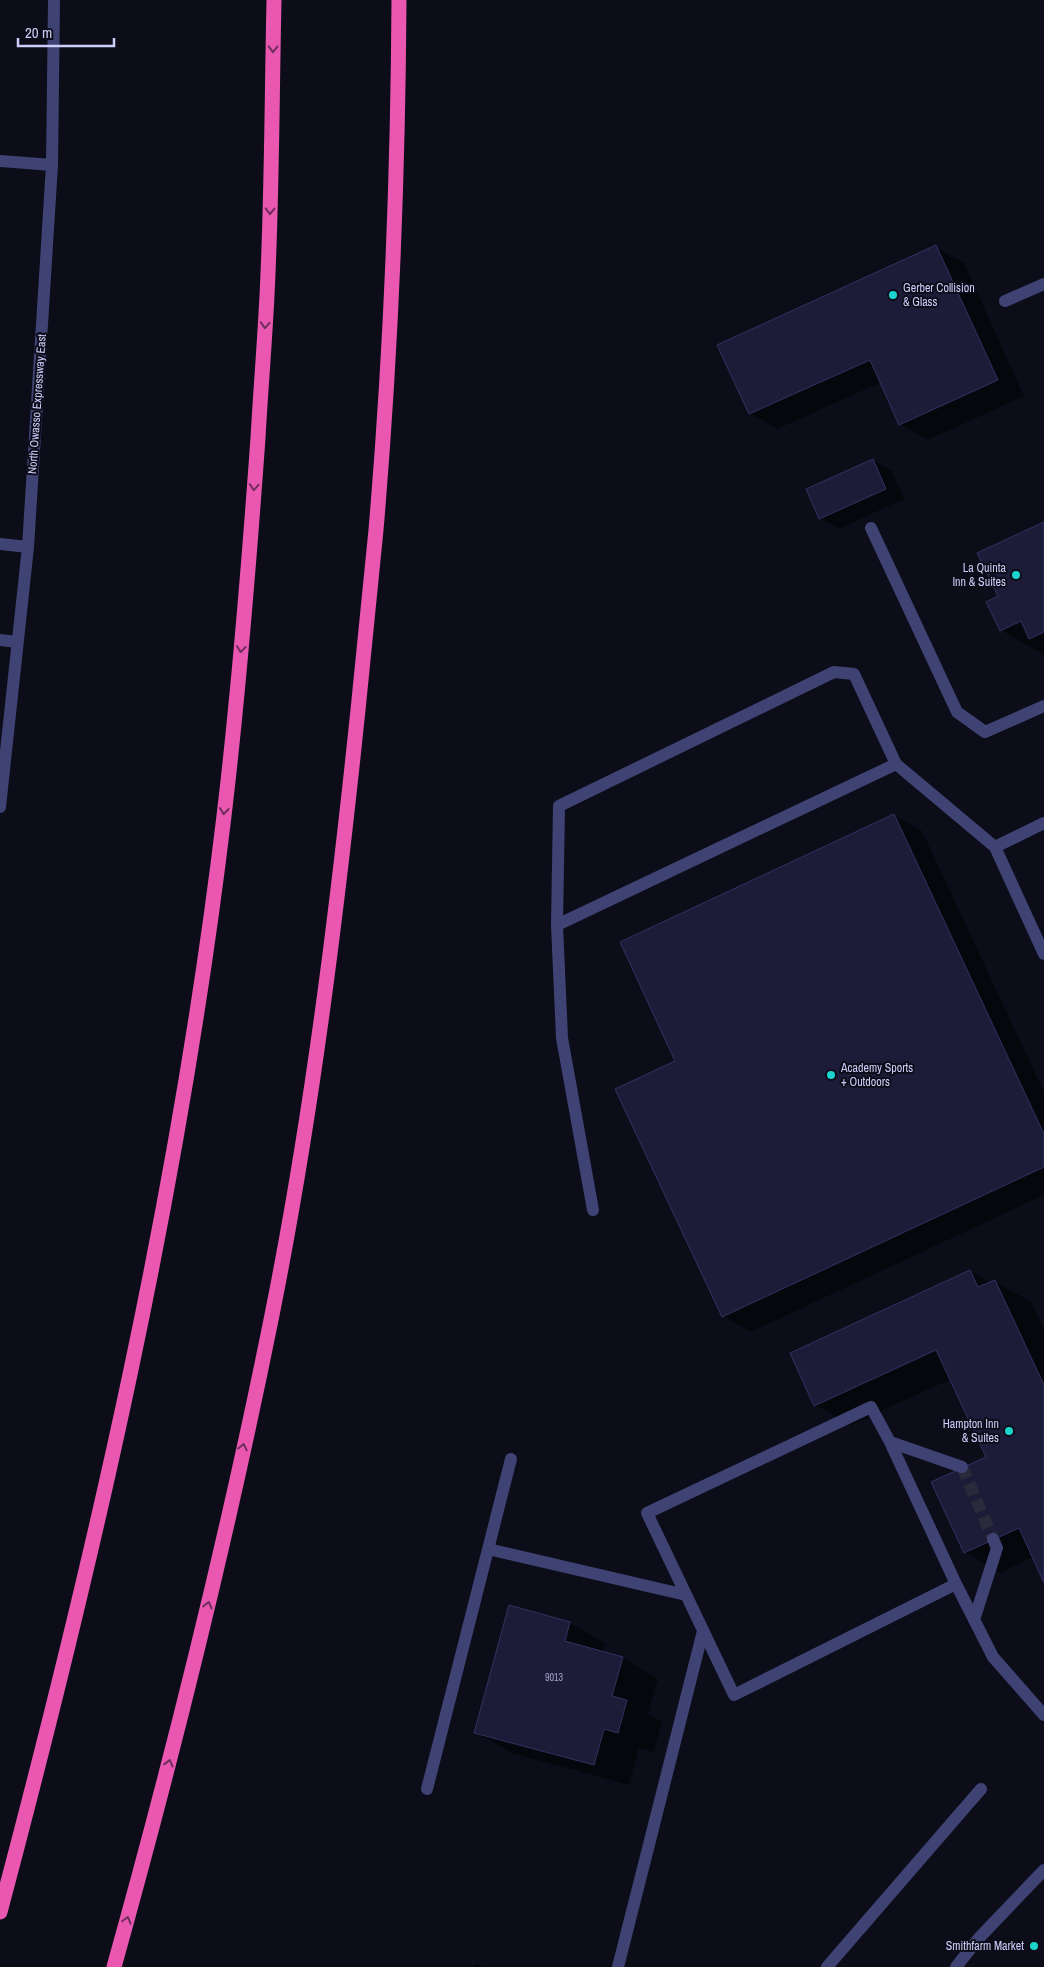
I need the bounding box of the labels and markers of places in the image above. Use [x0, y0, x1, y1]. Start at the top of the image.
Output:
place label: Gerber Collision & Glass [903, 280, 975, 310]
marker: Gerber Collision & Glass [887, 289, 899, 301]
place label: La Quinta Inn & Suites [952, 560, 1007, 590]
marker: La Quinta Inn & Suites [1010, 569, 1022, 581]
place label: Academy Sports + Outdoors [840, 1060, 913, 1090]
marker: Academy Sports + Outdoors [825, 1069, 837, 1081]
place label: Hampton Inn & Suites [943, 1416, 999, 1446]
marker: Hampton Inn & Suites [1003, 1425, 1015, 1437]
place label: Smithfarm Market [946, 1938, 1024, 1954]
marker: Smithfarm Market [1028, 1940, 1040, 1952]

